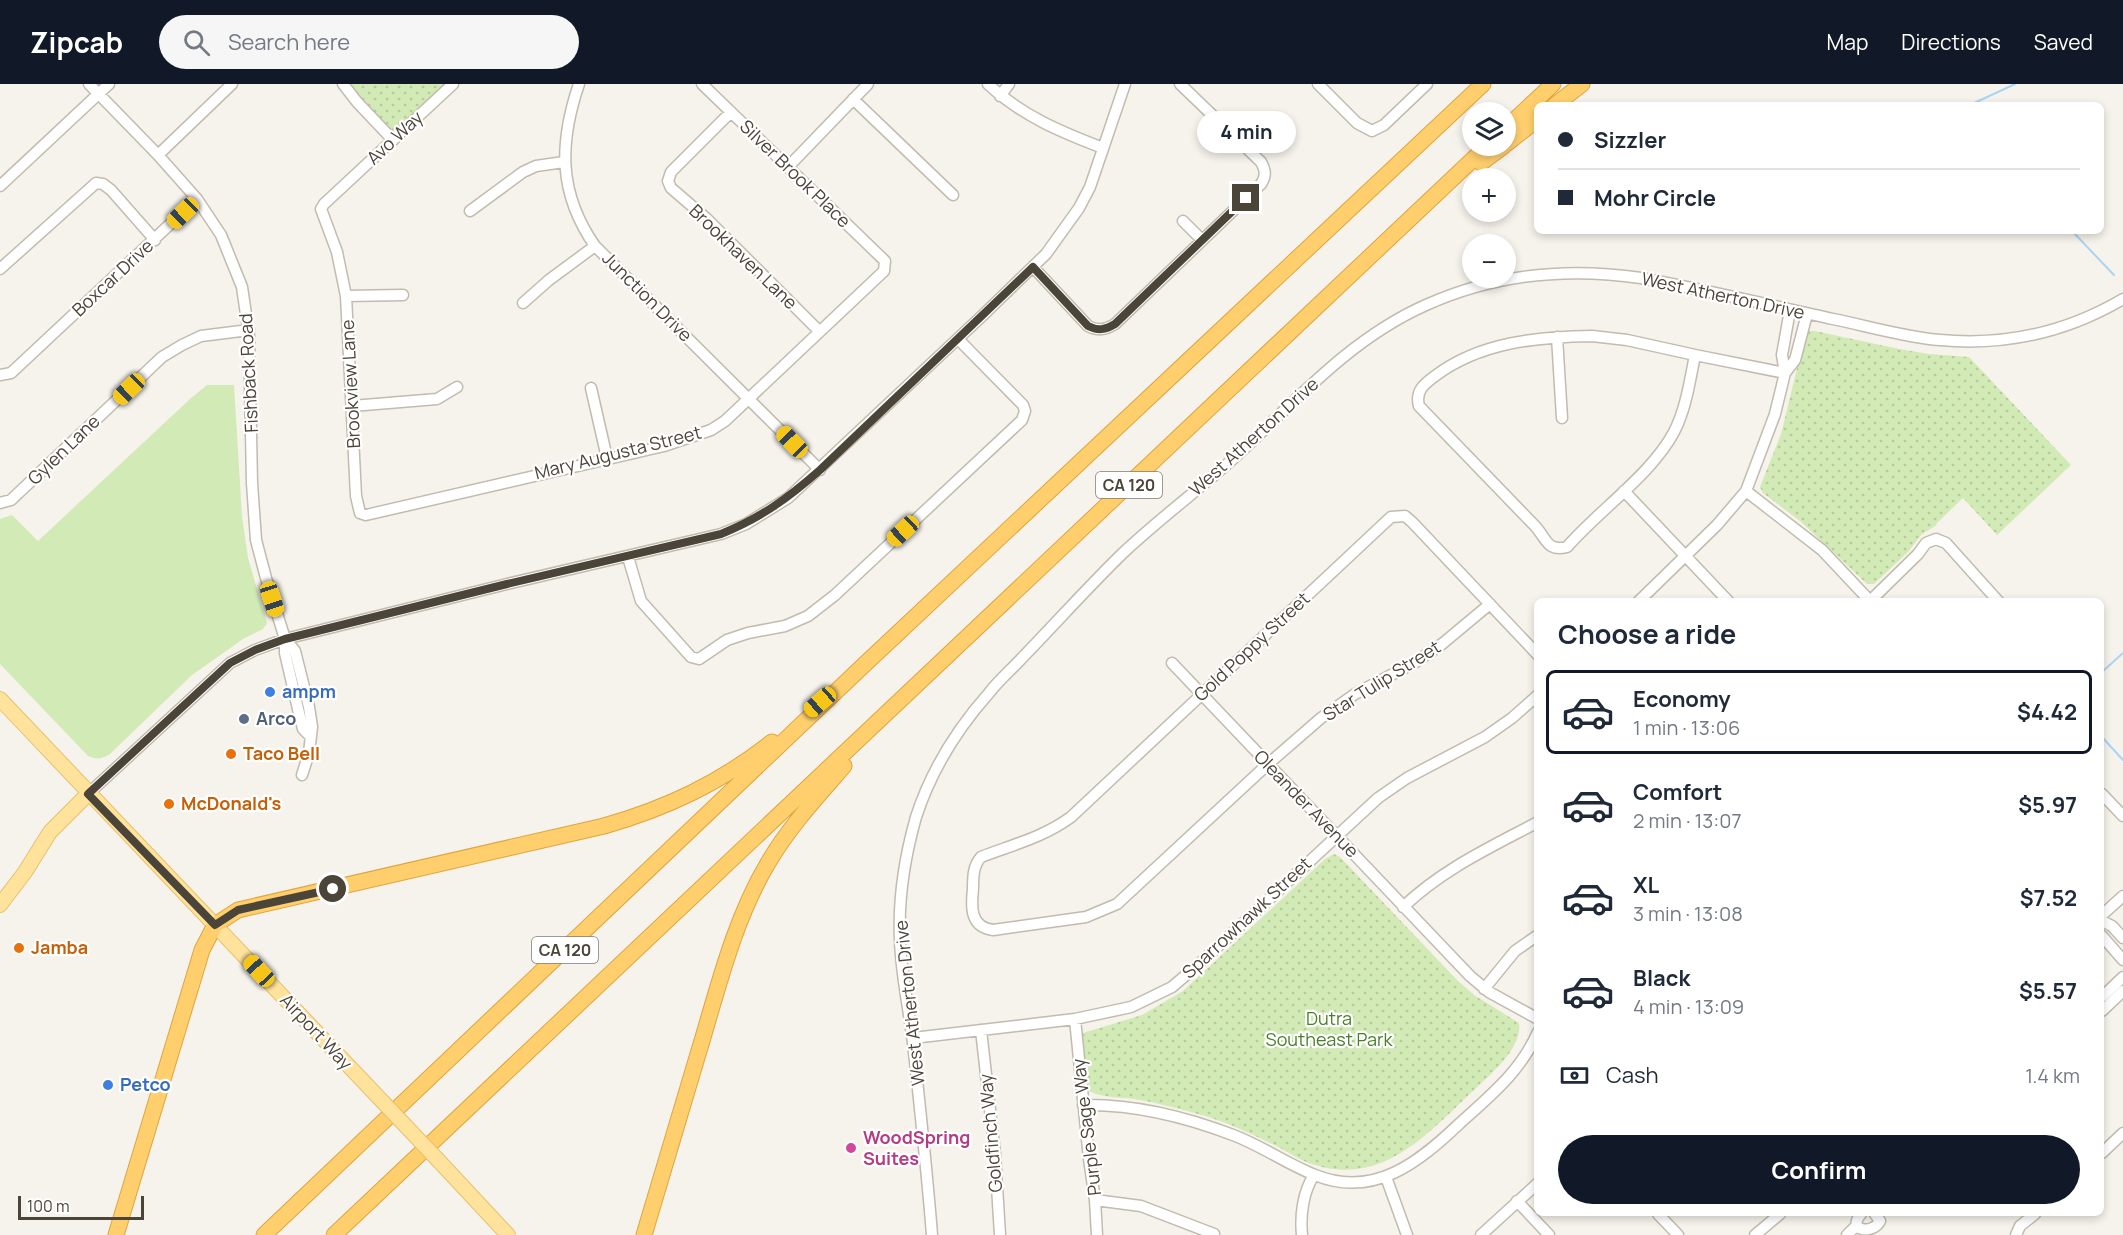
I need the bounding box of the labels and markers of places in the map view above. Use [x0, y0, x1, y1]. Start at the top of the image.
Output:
place label: ampm [282, 679, 336, 703]
marker: ampm [263, 685, 277, 699]
place label: Arco [256, 706, 296, 730]
marker: Arco [237, 712, 251, 726]
place label: Taco Bell [243, 741, 320, 765]
marker: Taco Bell [224, 747, 238, 761]
place label: McDonald's [181, 791, 282, 815]
marker: McDonald's [162, 797, 176, 811]
place label: Jamba [31, 935, 88, 959]
marker: Jamba [12, 941, 26, 955]
place label: Petco [120, 1072, 171, 1096]
marker: Petco [101, 1078, 115, 1092]
place label: WoodSpring Suites [863, 1125, 970, 1170]
marker: WoodSpring Suites [844, 1141, 858, 1155]

